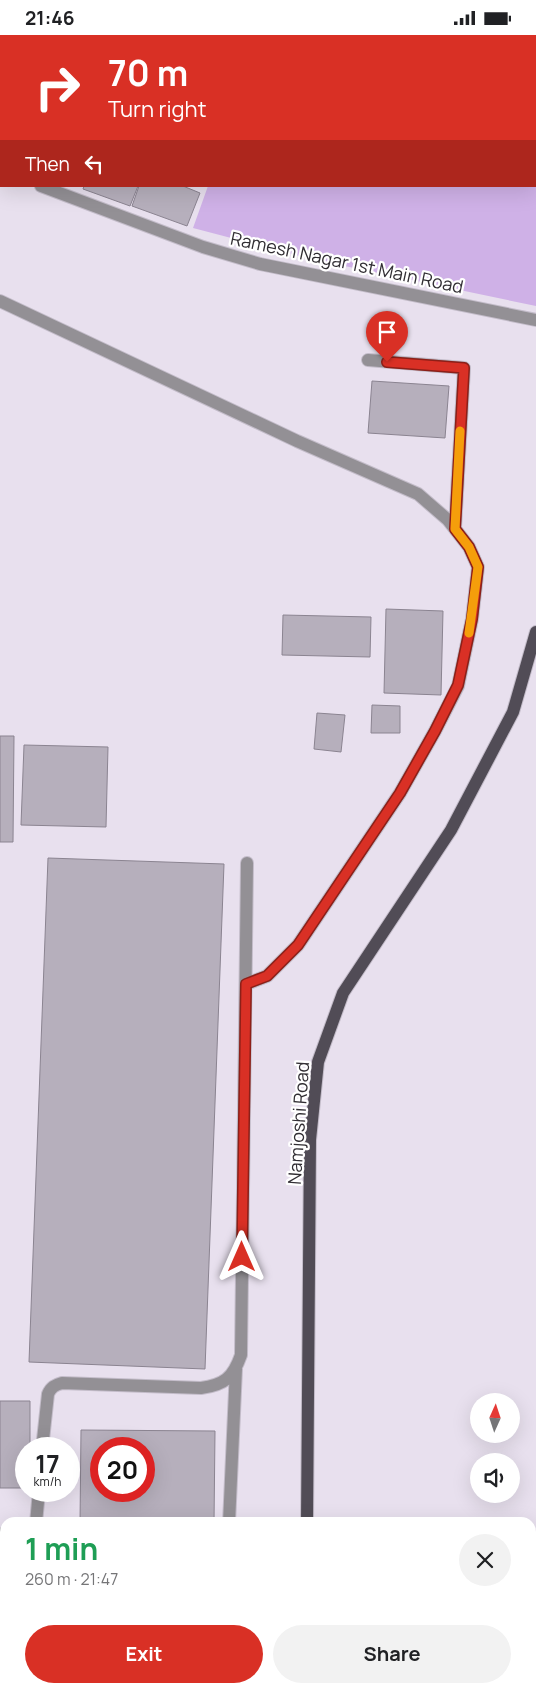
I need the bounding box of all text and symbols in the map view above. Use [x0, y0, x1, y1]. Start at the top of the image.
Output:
text: 21:46 [25, 5, 75, 31]
text: 70 m [108, 49, 188, 97]
icon: right [25, 55, 90, 120]
text: Turn right [108, 94, 206, 124]
icon: left [80, 150, 108, 178]
text: Then [25, 151, 70, 177]
street label: Ramesh Nagar 1st Main Road [228, 226, 466, 298]
pin [366, 311, 408, 362]
icon: arrive [373, 318, 401, 346]
street label: Namjoshi Road [282, 1061, 314, 1185]
position arrow [215, 1230, 267, 1282]
north arrow [470, 1393, 520, 1443]
map controls [470, 1393, 520, 1503]
speed limit sign: 20 [90, 1437, 155, 1502]
text: 17 [35, 1446, 60, 1481]
button: sound [470, 1453, 520, 1503]
text: km/h [34, 1473, 61, 1490]
text: 1 min [25, 1528, 98, 1569]
button: close [459, 1534, 511, 1586]
text: 260 m · 21:47 [25, 1568, 118, 1590]
button: Exit [25, 1625, 263, 1683]
button: Share [273, 1625, 511, 1683]

